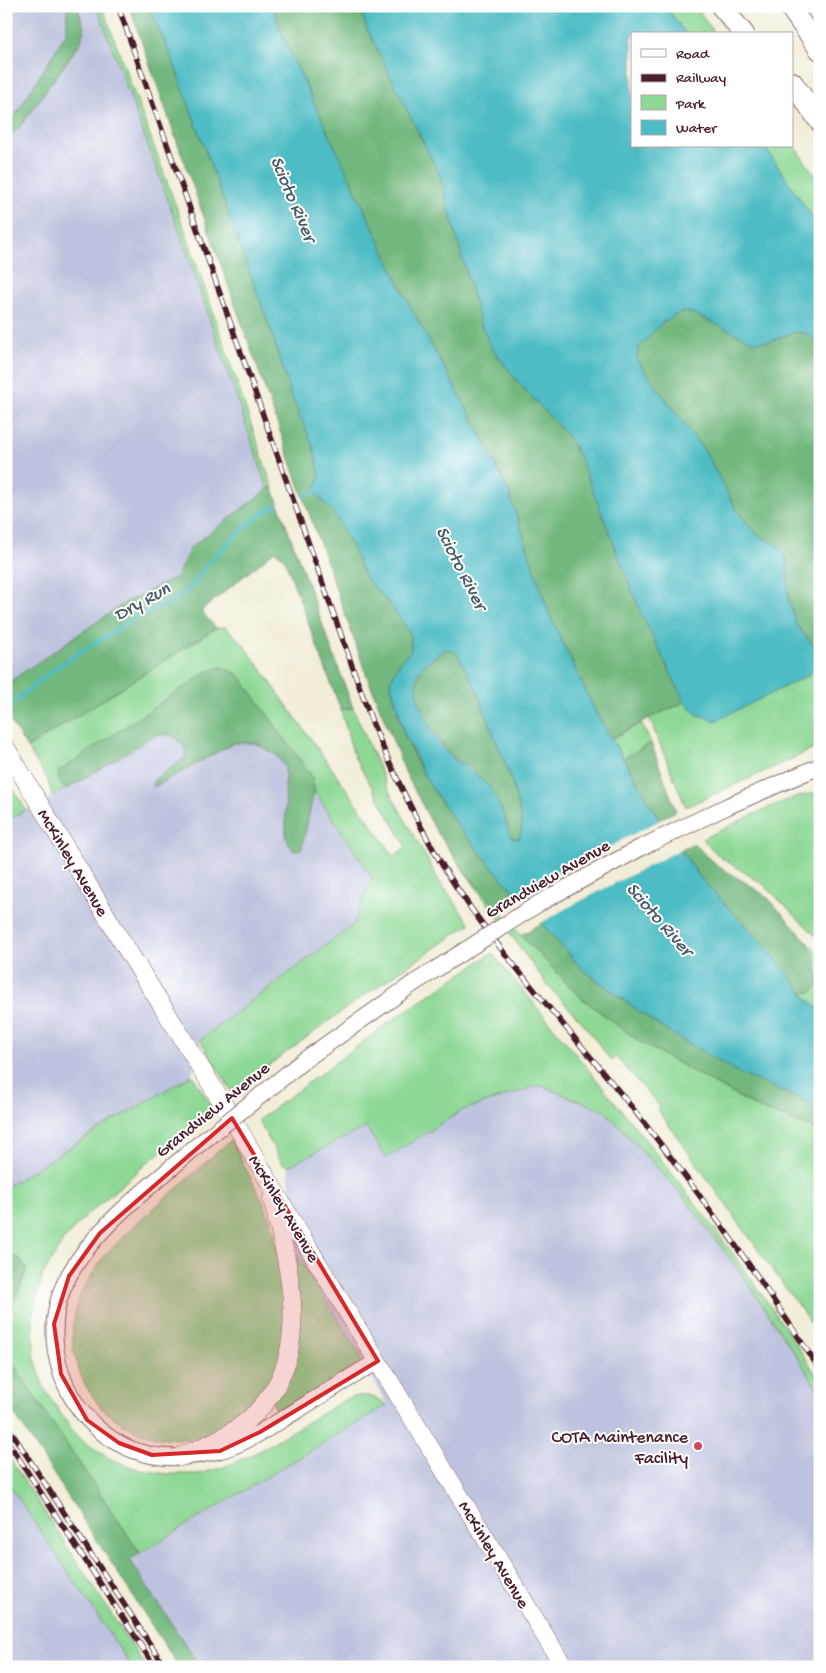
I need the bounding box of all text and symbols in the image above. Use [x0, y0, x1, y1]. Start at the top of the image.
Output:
legend [631, 32, 794, 148]
text: Road [676, 46, 710, 64]
text: Railway [676, 70, 727, 88]
text: Park [675, 96, 706, 114]
text: Water [676, 120, 718, 138]
water label: Scioto River [264, 153, 322, 249]
water label: Scioto River [429, 523, 493, 618]
water label: Dry Run [111, 578, 176, 628]
street label: McKinley Avenue [32, 806, 113, 921]
street label: Grandview Avenue [482, 836, 615, 924]
water label: Scioto River [620, 879, 699, 965]
street label: Grandview Avenue [152, 1058, 275, 1163]
street label: McKinley Avenue [243, 1152, 324, 1267]
place label: COTA Maintenance Facility [552, 1428, 689, 1470]
marker: COTA Maintenance Facility [692, 1440, 704, 1452]
street label: McKinley Avenue [453, 1498, 534, 1613]

